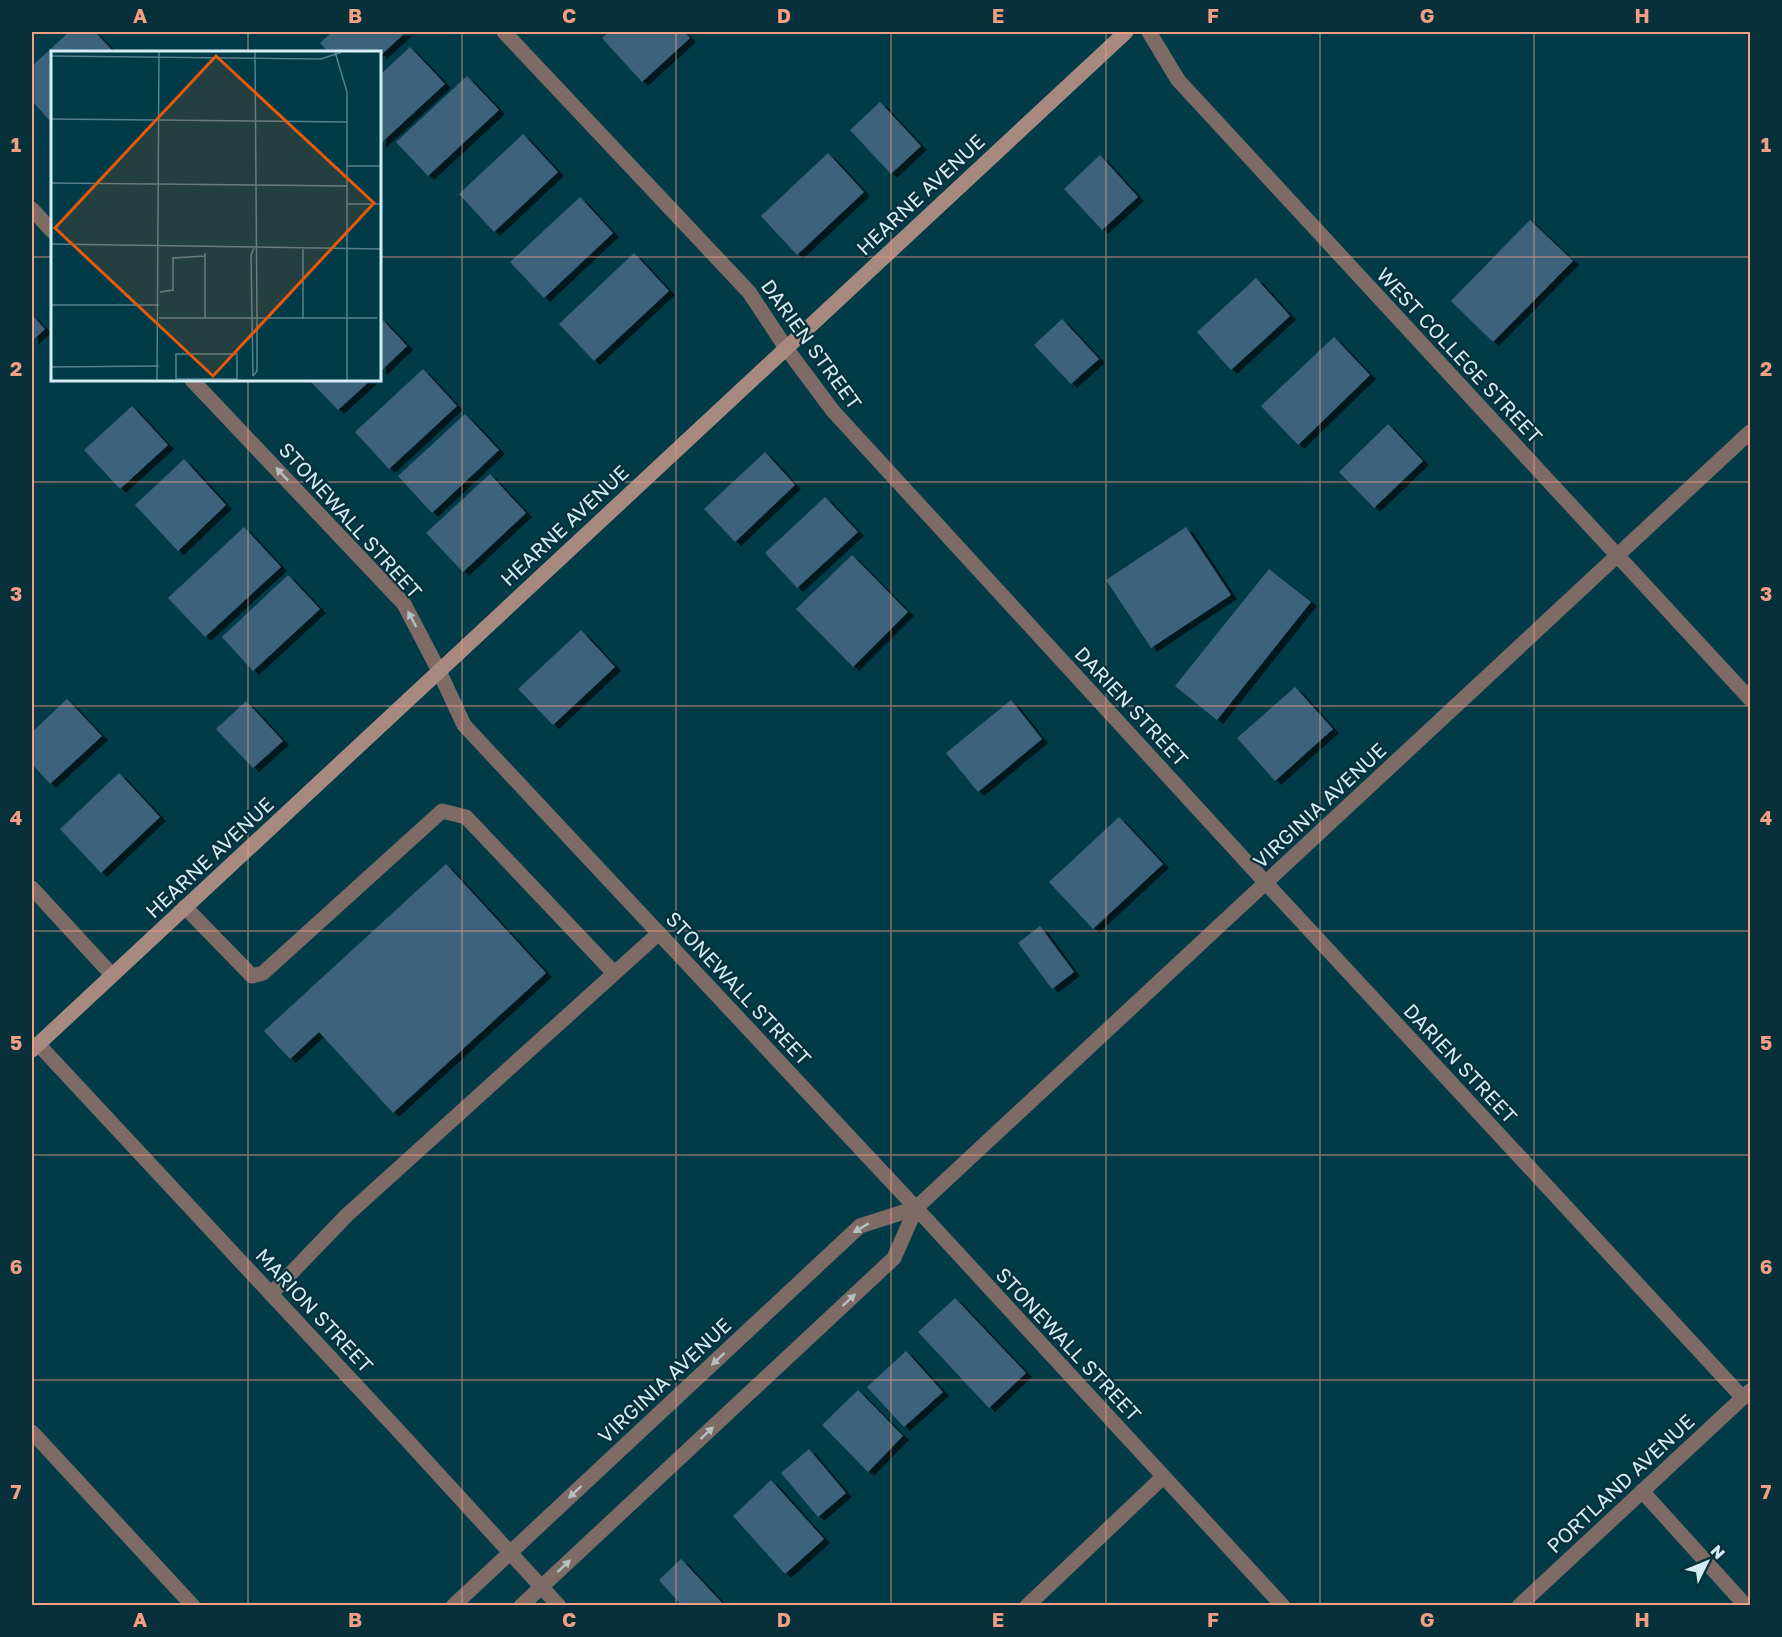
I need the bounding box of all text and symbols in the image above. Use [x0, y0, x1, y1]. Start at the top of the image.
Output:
text: A [133, 3, 147, 27]
text: B [348, 3, 362, 27]
text: C [562, 3, 576, 27]
text: D [777, 3, 791, 27]
text: E [992, 3, 1004, 27]
text: F [1207, 3, 1219, 27]
text: G [1420, 3, 1434, 27]
text: H [1634, 3, 1650, 27]
inset map [51, 51, 381, 381]
street label: HEARNE AVENUE [851, 129, 989, 259]
text: 1 [11, 132, 21, 156]
text: 1 [1761, 132, 1771, 156]
street label: WEST COLLEGE STREET [1372, 262, 1548, 448]
street label: DARIEN STREET [757, 274, 867, 414]
text: 2 [10, 356, 22, 380]
text: 2 [1760, 356, 1772, 380]
street label: STONEWALL STREET [275, 437, 427, 603]
street label: HEARNE AVENUE [495, 460, 633, 590]
one-way arrow [275, 467, 289, 482]
text: 3 [10, 581, 22, 605]
text: 3 [1760, 581, 1772, 605]
one-way arrow [407, 610, 417, 627]
street label: DARIEN STREET [1070, 641, 1194, 771]
street label: VIRGINIA AVENUE [1248, 737, 1390, 873]
street label: HEARNE AVENUE [140, 792, 278, 922]
text: 4 [10, 805, 22, 829]
text: 4 [1760, 805, 1772, 829]
street label: STONEWALL STREET [661, 906, 817, 1070]
street label: DARIEN STREET [1399, 998, 1523, 1128]
text: 5 [10, 1030, 22, 1054]
text: 5 [1760, 1030, 1772, 1054]
one-way arrow [852, 1223, 869, 1233]
street label: MARION STREET [251, 1243, 379, 1377]
text: 6 [10, 1254, 22, 1278]
text: 6 [1760, 1254, 1772, 1278]
street label: STONEWALL STREET [991, 1262, 1147, 1426]
one-way arrow [842, 1293, 857, 1307]
street label: VIRGINIA AVENUE [593, 1312, 735, 1448]
one-way arrow [710, 1352, 725, 1366]
street label: PORTLAND AVENUE [1541, 1409, 1699, 1557]
one-way arrow [699, 1426, 714, 1440]
text: 7 [11, 1479, 22, 1503]
text: 7 [1761, 1479, 1772, 1503]
one-way arrow [568, 1485, 583, 1498]
north arrow [1677, 1532, 1737, 1592]
text: N [1707, 1540, 1729, 1563]
one-way arrow [556, 1560, 571, 1573]
text: A [133, 1607, 147, 1631]
text: B [348, 1607, 362, 1631]
text: C [562, 1607, 576, 1631]
text: D [777, 1607, 791, 1631]
text: E [992, 1607, 1004, 1631]
text: F [1207, 1607, 1219, 1631]
text: G [1420, 1607, 1434, 1631]
text: H [1634, 1607, 1650, 1631]

